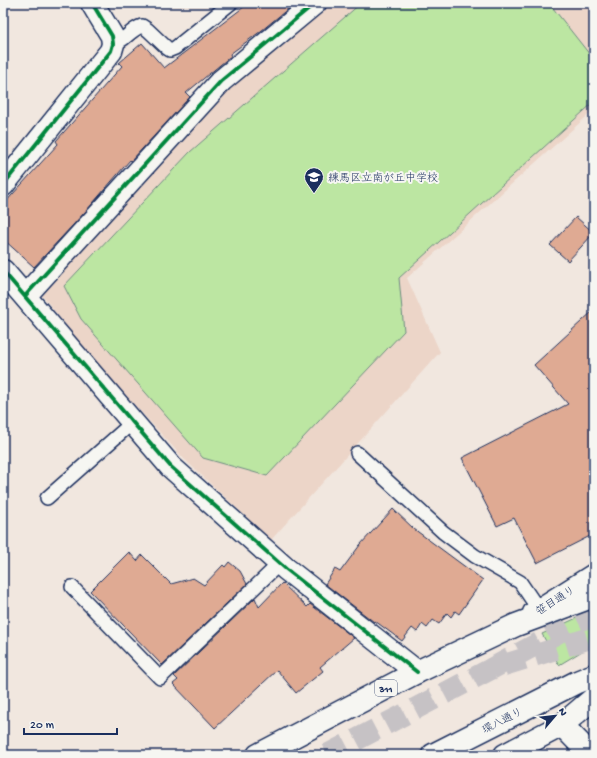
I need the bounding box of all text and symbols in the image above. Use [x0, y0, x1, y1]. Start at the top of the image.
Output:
school or university icon: 練馬区立南が丘中学校 [303, 166, 325, 194]
place label: 練馬区立南が丘中学校 [328, 172, 438, 185]
street label: 笹目通り [534, 584, 578, 619]
road number: 311 [375, 680, 397, 696]
north arrow [535, 696, 575, 736]
street label: 環八通り [480, 706, 525, 737]
text: N [555, 706, 569, 718]
scale bar [24, 710, 117, 736]
text: 20 m [30, 719, 55, 733]

